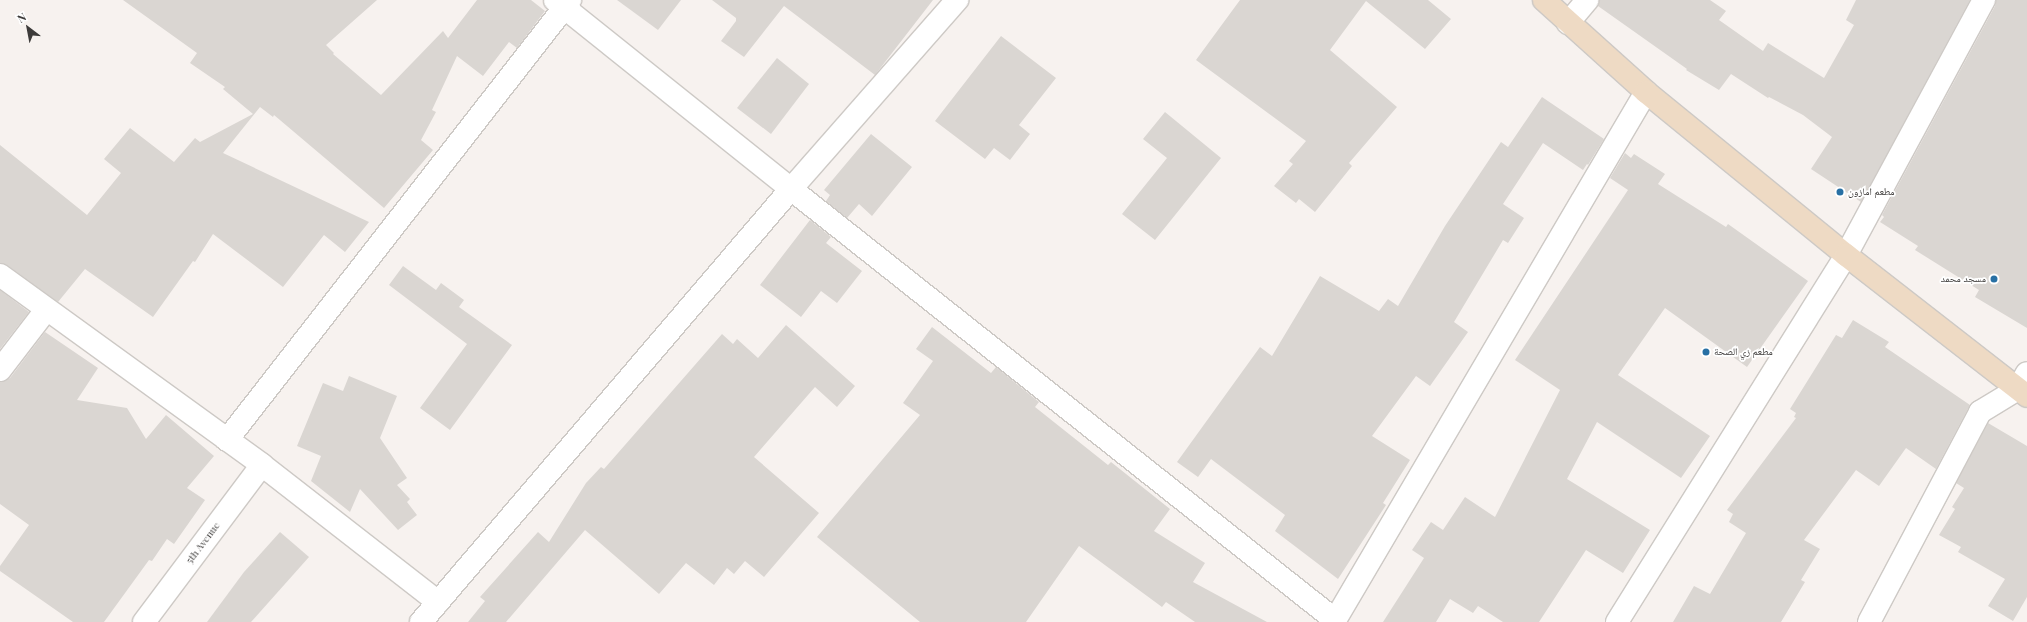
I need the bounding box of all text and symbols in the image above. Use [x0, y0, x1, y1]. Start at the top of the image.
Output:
north arrow [8, 8, 48, 48]
text: N [14, 9, 29, 26]
place label: مطعم امازون [1848, 186, 1895, 198]
marker: مطعم امازون [1835, 187, 1845, 197]
place label: مسجد محمد [1941, 273, 1986, 285]
marker: مسجد محمد [1989, 274, 1999, 284]
place label: مطعم زي الصحة [1714, 346, 1773, 358]
marker: مطعم زي الصحة [1701, 347, 1711, 357]
street label: 5th Avenue [183, 520, 223, 566]

